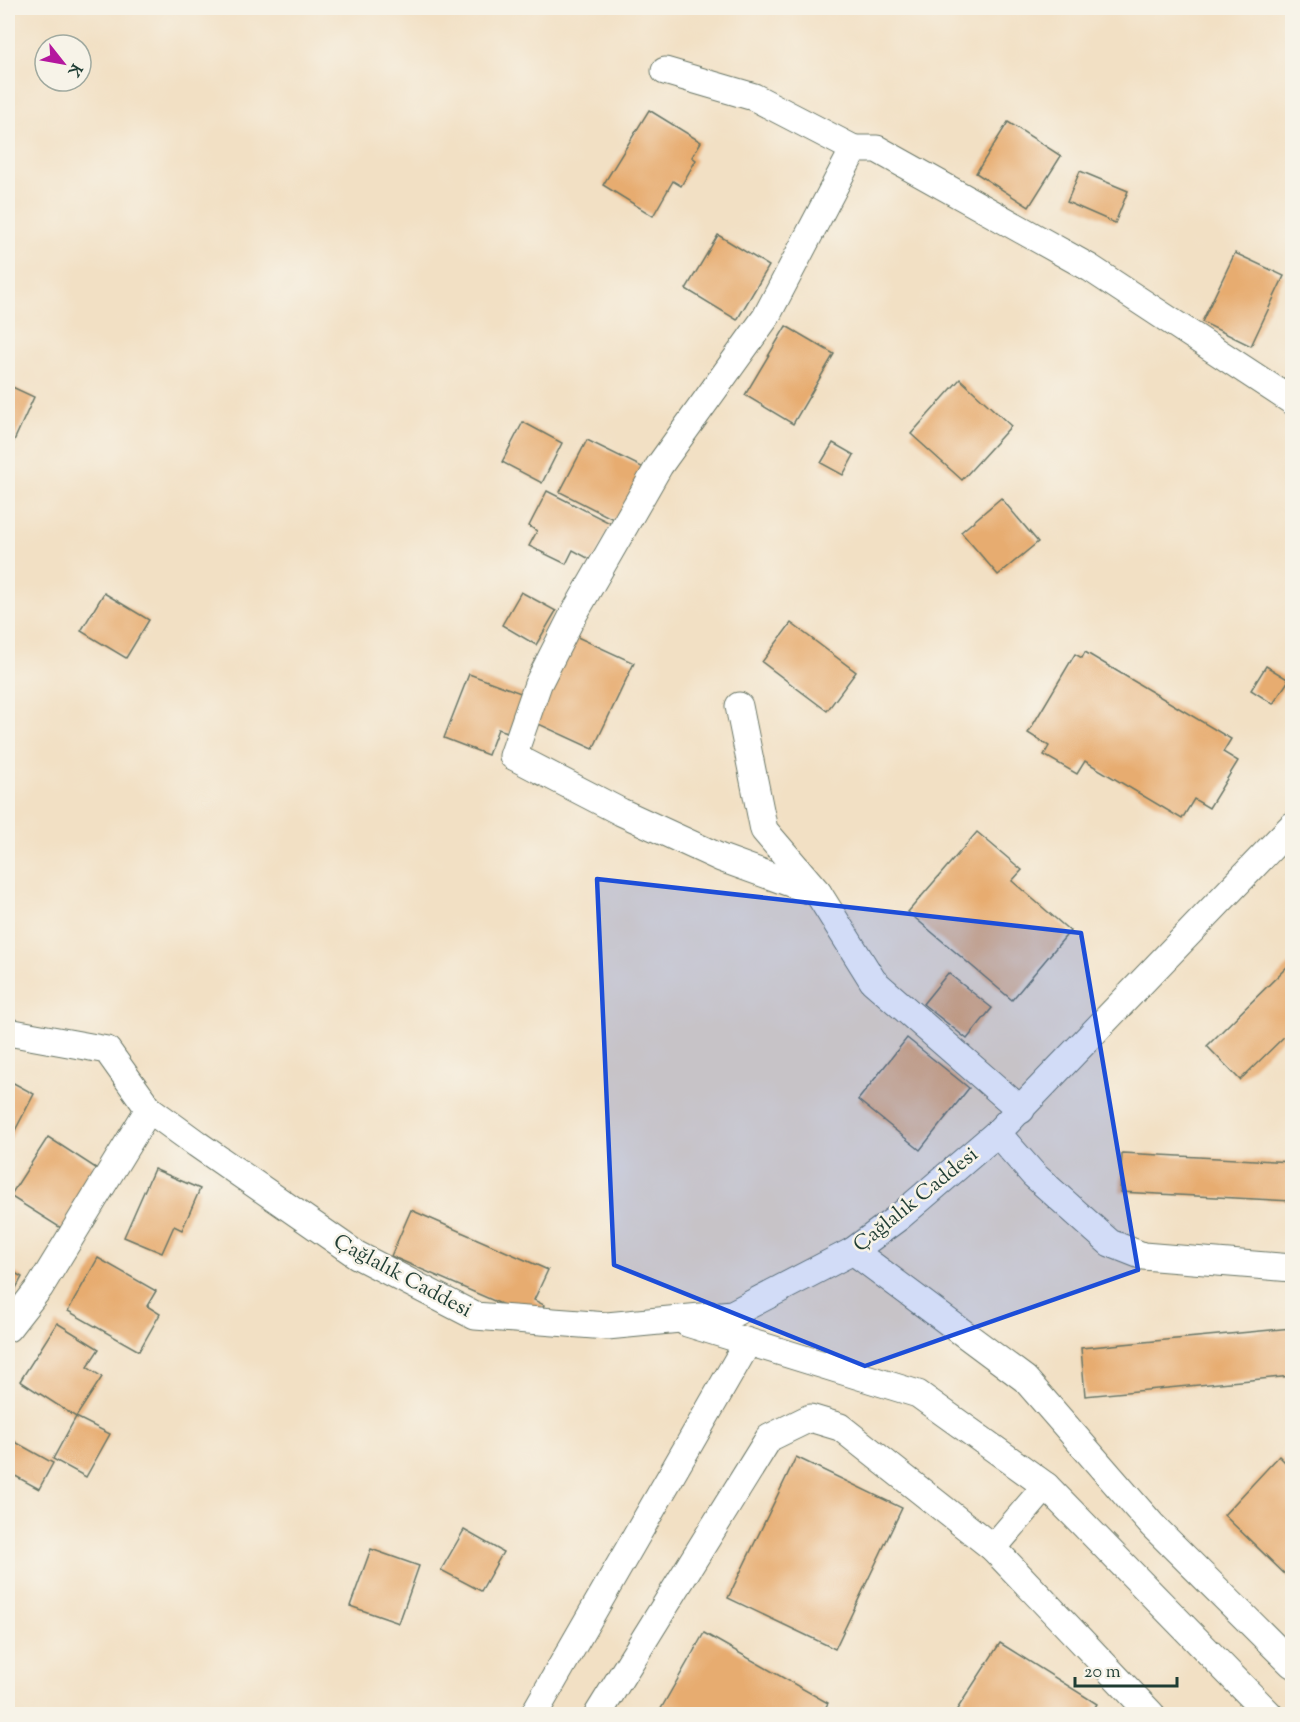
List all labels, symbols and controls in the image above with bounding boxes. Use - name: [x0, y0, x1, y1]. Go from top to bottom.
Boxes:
- north arrow: [33, 33, 93, 93]
- text: K: [61, 59, 87, 81]
- street label: Çağlalık Caddesi: [847, 1141, 985, 1260]
- street label: Çağlalık Caddesi: [328, 1228, 477, 1326]
- scale bar: [1075, 1650, 1177, 1688]
- text: 20 m: [1084, 1660, 1121, 1686]

